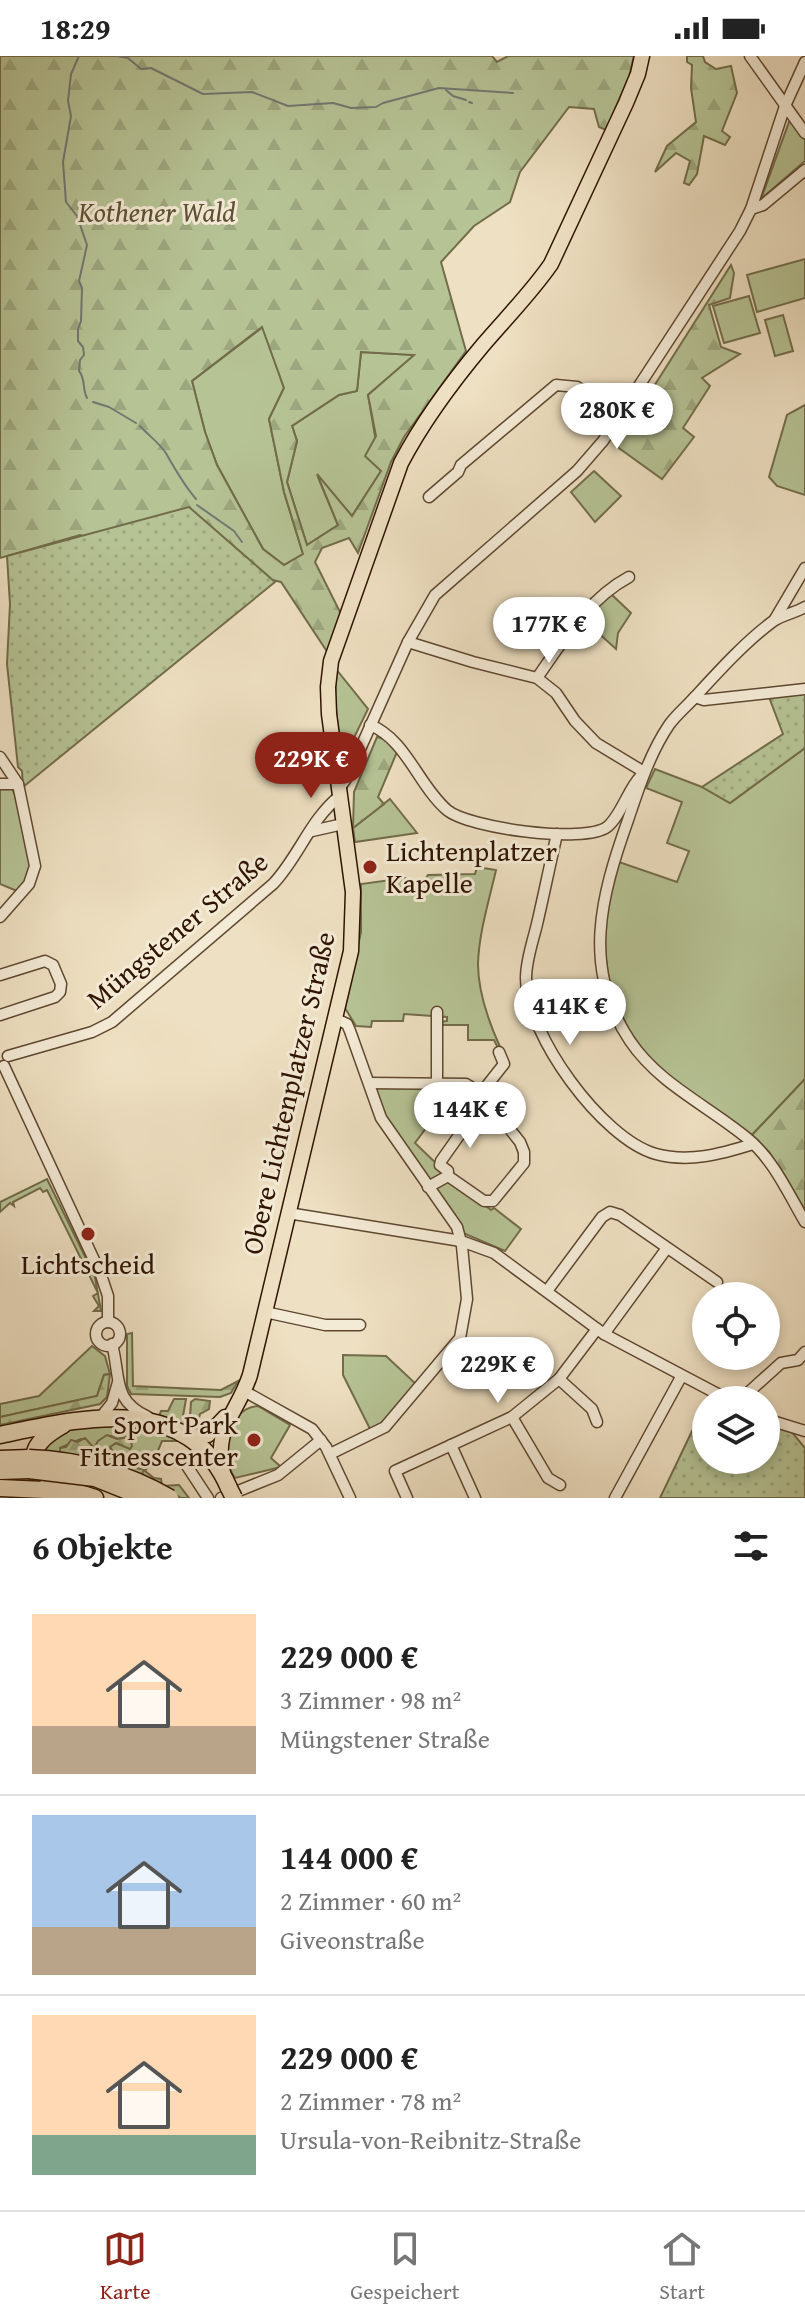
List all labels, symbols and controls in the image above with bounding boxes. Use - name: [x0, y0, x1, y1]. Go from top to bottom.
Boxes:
- text: 18:29: [40, 6, 111, 50]
- park label: Kothener Wald: [77, 191, 236, 232]
- pin: 280K €: [552, 383, 682, 451]
- text: 280K €: [579, 389, 655, 428]
- pin: 177K €: [484, 597, 614, 665]
- text: 177K €: [511, 603, 587, 642]
- pin: 229K €: [246, 732, 376, 800]
- text: 229K €: [273, 738, 349, 777]
- place label: Lichtenplatzer Kapelle: [386, 830, 557, 903]
- street label: Müngstener Straße: [77, 841, 276, 1018]
- marker: Lichtenplatzer Kapelle: [361, 858, 379, 876]
- street label: Obere Lichtenplatzer Straße: [230, 928, 345, 1258]
- pin: 414K €: [505, 979, 635, 1047]
- text: 414K €: [532, 985, 608, 1024]
- pin: 144K €: [405, 1082, 535, 1150]
- text: 144K €: [432, 1088, 508, 1127]
- marker: Lichtscheid: [79, 1225, 97, 1243]
- place label: Lichtscheid: [21, 1243, 155, 1284]
- map controls: [692, 1282, 780, 1474]
- button: locate: [692, 1282, 780, 1370]
- pin: 229K €: [433, 1337, 563, 1405]
- text: 229K €: [460, 1343, 536, 1382]
- button: layers: [692, 1386, 780, 1474]
- place label: Sport Park Fitnesscenter: [80, 1403, 239, 1476]
- marker: Sport Park Fitnesscenter: [245, 1431, 263, 1449]
- text: 6 Objekte: [32, 1522, 173, 1571]
- icon: filters: [729, 1524, 773, 1568]
- text: 229 000 €: [280, 1631, 418, 1680]
- icon: home: [96, 1646, 192, 1742]
- text: 3 Zimmer · 98 m²: [280, 1680, 461, 1719]
- text: Müngstener Straße: [280, 1719, 490, 1758]
- text: 144 000 €: [280, 1832, 418, 1881]
- icon: home: [96, 1847, 192, 1943]
- text: 2 Zimmer · 60 m²: [280, 1881, 461, 1920]
- text: Giveonstraße: [280, 1920, 425, 1959]
- text: 229 000 €: [280, 2032, 418, 2081]
- icon: home: [96, 2047, 192, 2143]
- text: 2 Zimmer · 78 m²: [280, 2081, 461, 2120]
- text: Ursula-von-Reibnitz-Straße: [280, 2120, 581, 2159]
- tab: Karte: [100, 2227, 150, 2307]
- tab: Gespeichert: [350, 2227, 460, 2307]
- tab: Start: [659, 2227, 705, 2307]

